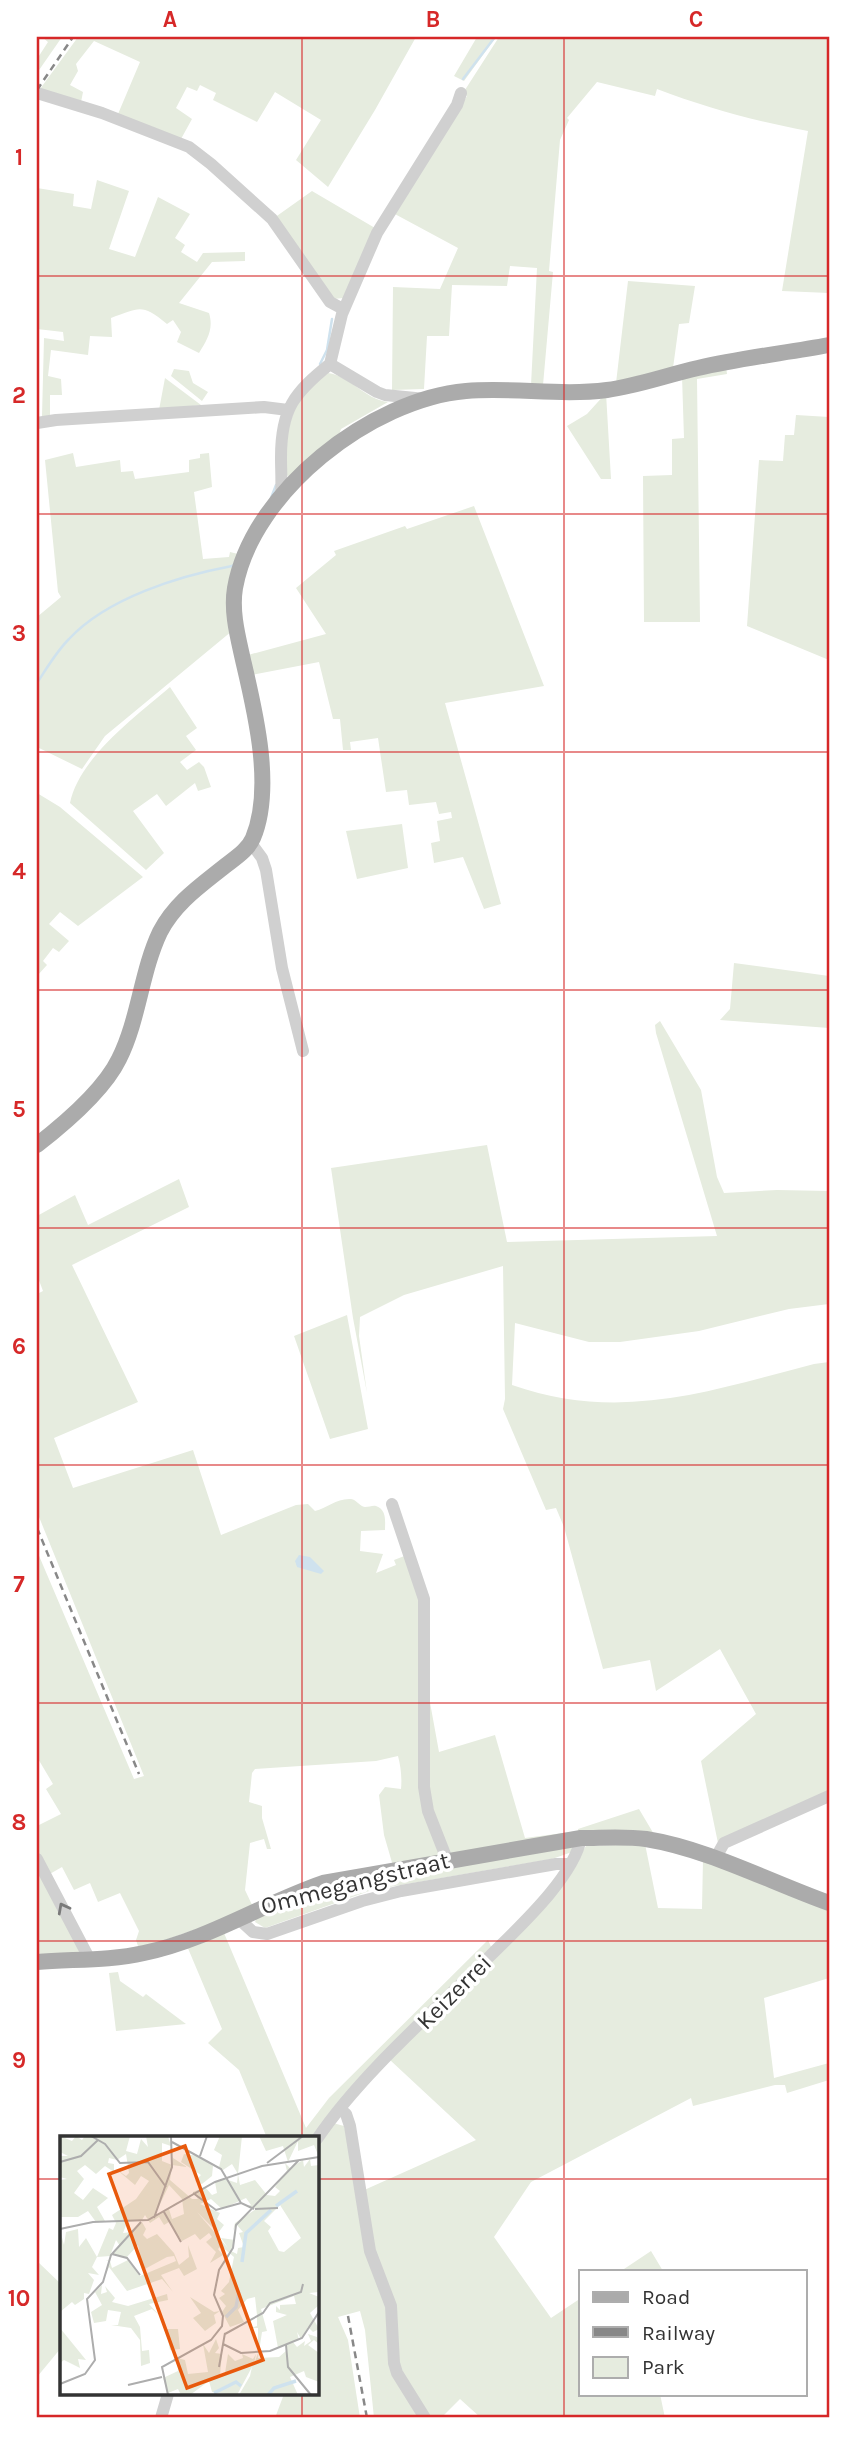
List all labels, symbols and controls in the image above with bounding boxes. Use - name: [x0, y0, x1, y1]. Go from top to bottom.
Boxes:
- text: A: [163, 6, 177, 33]
- text: B: [426, 6, 440, 33]
- text: C: [689, 6, 703, 33]
- text: 1: [15, 144, 23, 171]
- text: 2: [12, 382, 26, 409]
- text: 3: [12, 620, 26, 647]
- text: 4: [12, 858, 26, 885]
- text: 5: [12, 1096, 26, 1123]
- text: 6: [12, 1333, 26, 1360]
- text: 7: [13, 1571, 25, 1598]
- text: 8: [12, 1809, 26, 1836]
- street label: Ommegangstraat: [258, 1846, 452, 1920]
- one-way arrow: [58, 1903, 71, 1916]
- street label: Keizerrei: [411, 1949, 497, 2035]
- text: 9: [12, 2047, 26, 2074]
- inset map: [60, 2136, 318, 2396]
- legend: [579, 2270, 806, 2396]
- text: 10: [8, 2285, 30, 2312]
- text: Road: [642, 2285, 690, 2309]
- text: Railway: [642, 2321, 715, 2345]
- text: Park: [642, 2355, 685, 2379]

